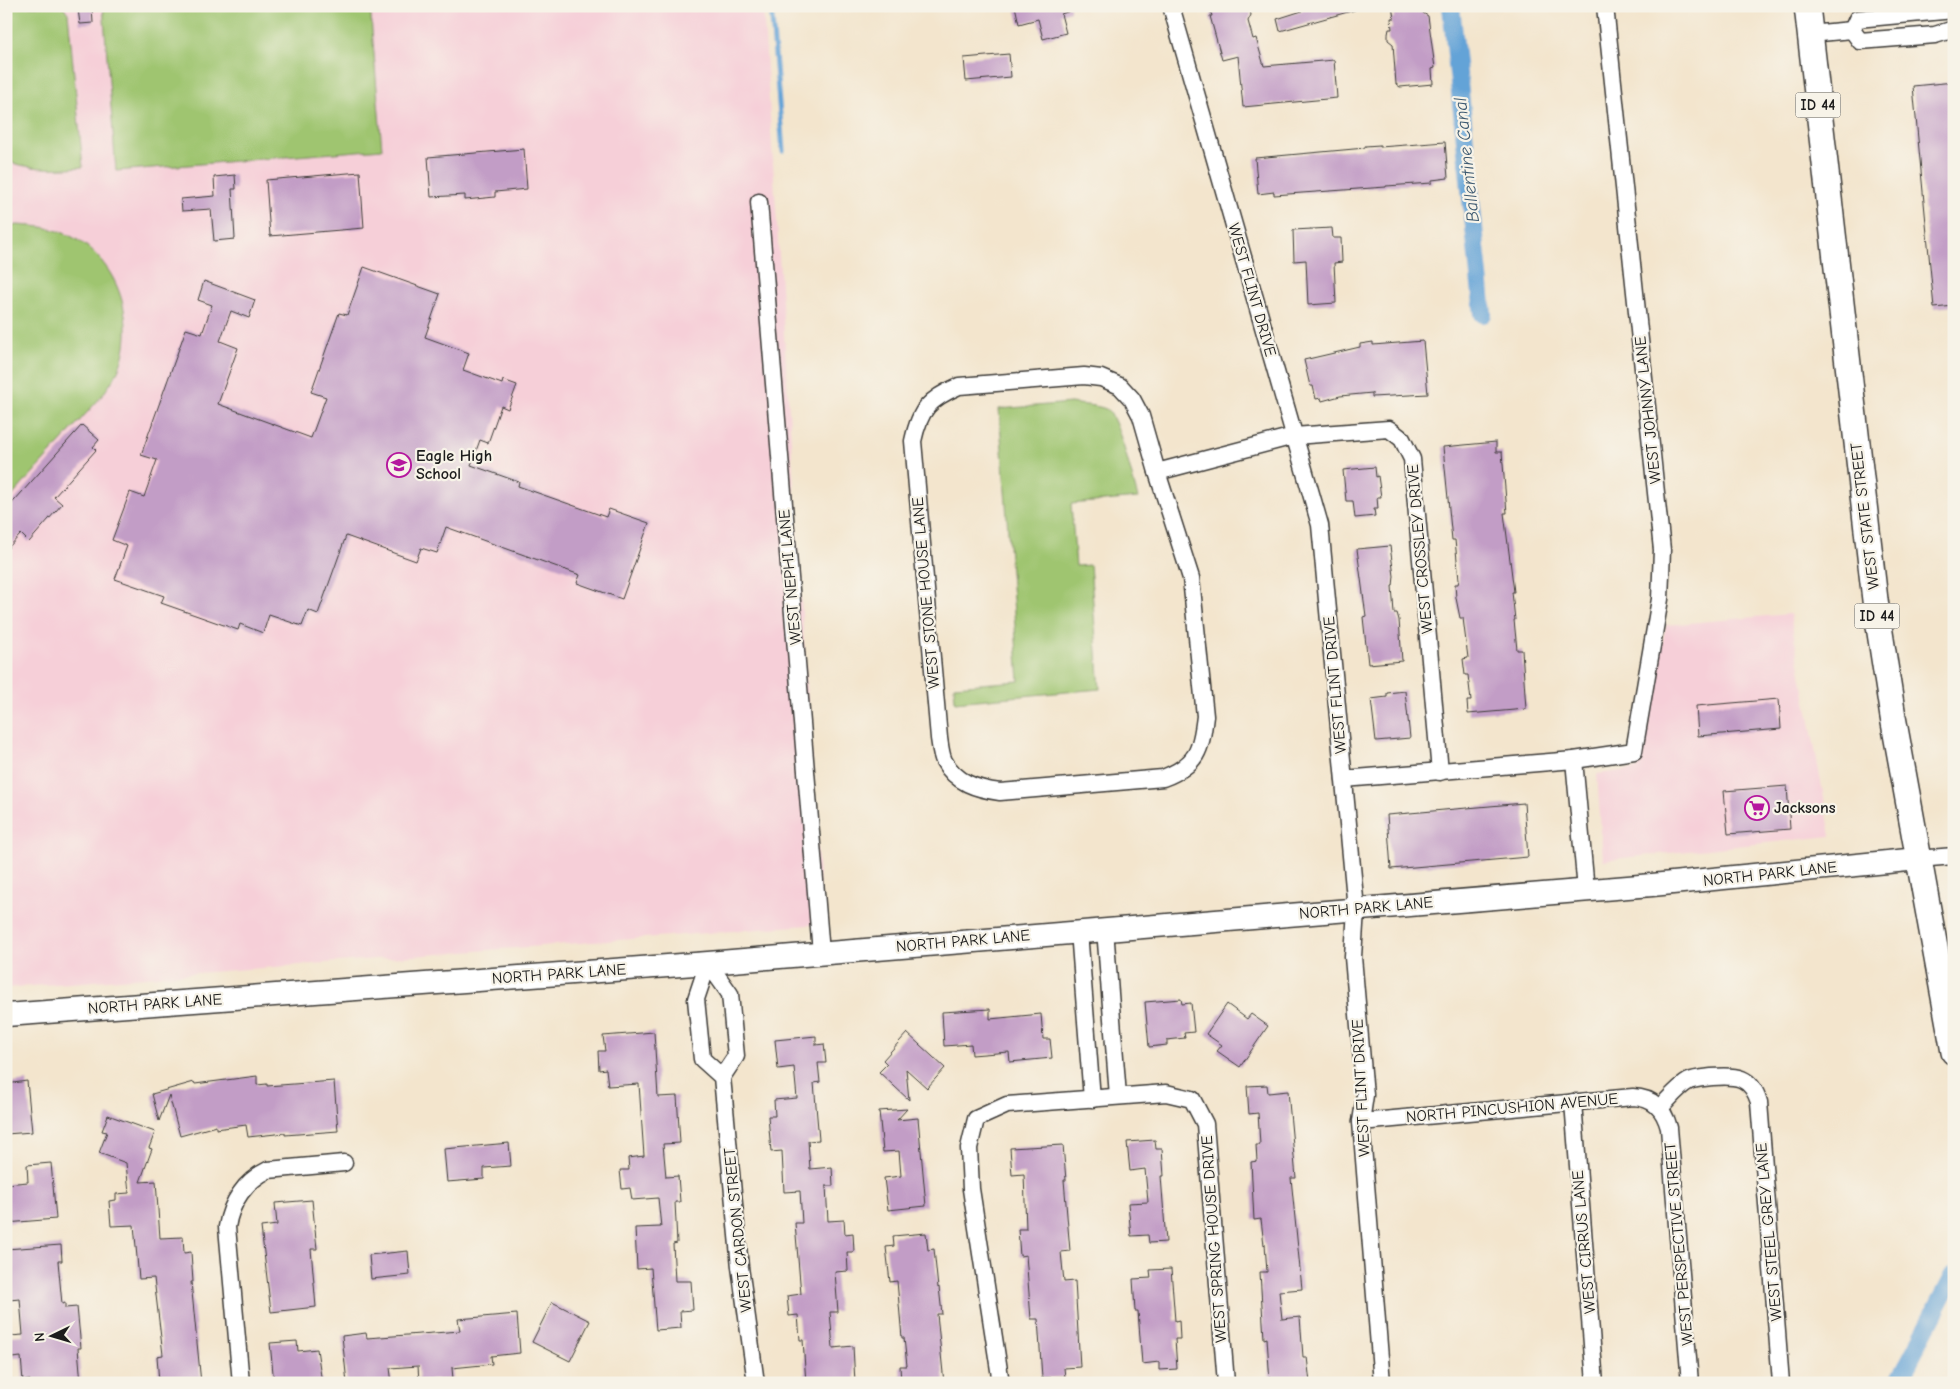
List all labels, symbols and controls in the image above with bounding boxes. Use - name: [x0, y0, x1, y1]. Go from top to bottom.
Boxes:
- road number: ID 44: [1796, 92, 1840, 118]
- water label: Ballentine Canal: [1450, 95, 1484, 223]
- street label: WEST FLINT DRIVE: [1224, 221, 1280, 359]
- street label: WEST JOHNNY LANE: [1631, 335, 1665, 485]
- street label: WEST STATE STREET: [1847, 441, 1883, 590]
- place label: Eagle High School: [416, 447, 492, 483]
- school or university icon: Eagle High School: [386, 452, 412, 478]
- street label: WEST CROSSLEY DRIVE: [1404, 463, 1436, 634]
- street label: WEST STONE HOUSE LANE: [909, 496, 943, 690]
- street label: WEST NEPHI LANE: [775, 508, 805, 645]
- road number: ID 44: [1854, 604, 1900, 628]
- street label: WEST FLINT DRIVE: [1320, 615, 1350, 754]
- supermarket icon: Jacksons: [1744, 795, 1770, 821]
- place label: Jacksons: [1774, 799, 1836, 817]
- street label: NORTH PARK LANE: [1702, 858, 1838, 890]
- street label: NORTH PARK LANE: [1298, 893, 1434, 923]
- street label: NORTH PARK LANE: [895, 926, 1031, 956]
- street label: NORTH PARK LANE: [491, 960, 627, 988]
- street label: NORTH PARK LANE: [87, 990, 223, 1018]
- street label: WEST FLINT DRIVE: [1348, 1018, 1374, 1157]
- street label: NORTH PINCUSHION AVENUE: [1405, 1090, 1619, 1126]
- street label: WEST SPRING HOUSE DRIVE: [1198, 1134, 1230, 1343]
- street label: WEST PERSPECTIVE STREET: [1661, 1141, 1697, 1346]
- street label: WEST STEEL GREY LANE: [1752, 1142, 1786, 1322]
- street label: WEST CARDON STREET: [720, 1146, 756, 1313]
- street label: WEST CIRRUS LANE: [1569, 1169, 1599, 1314]
- north arrow: [28, 1312, 78, 1362]
- text: N: [31, 1332, 48, 1342]

